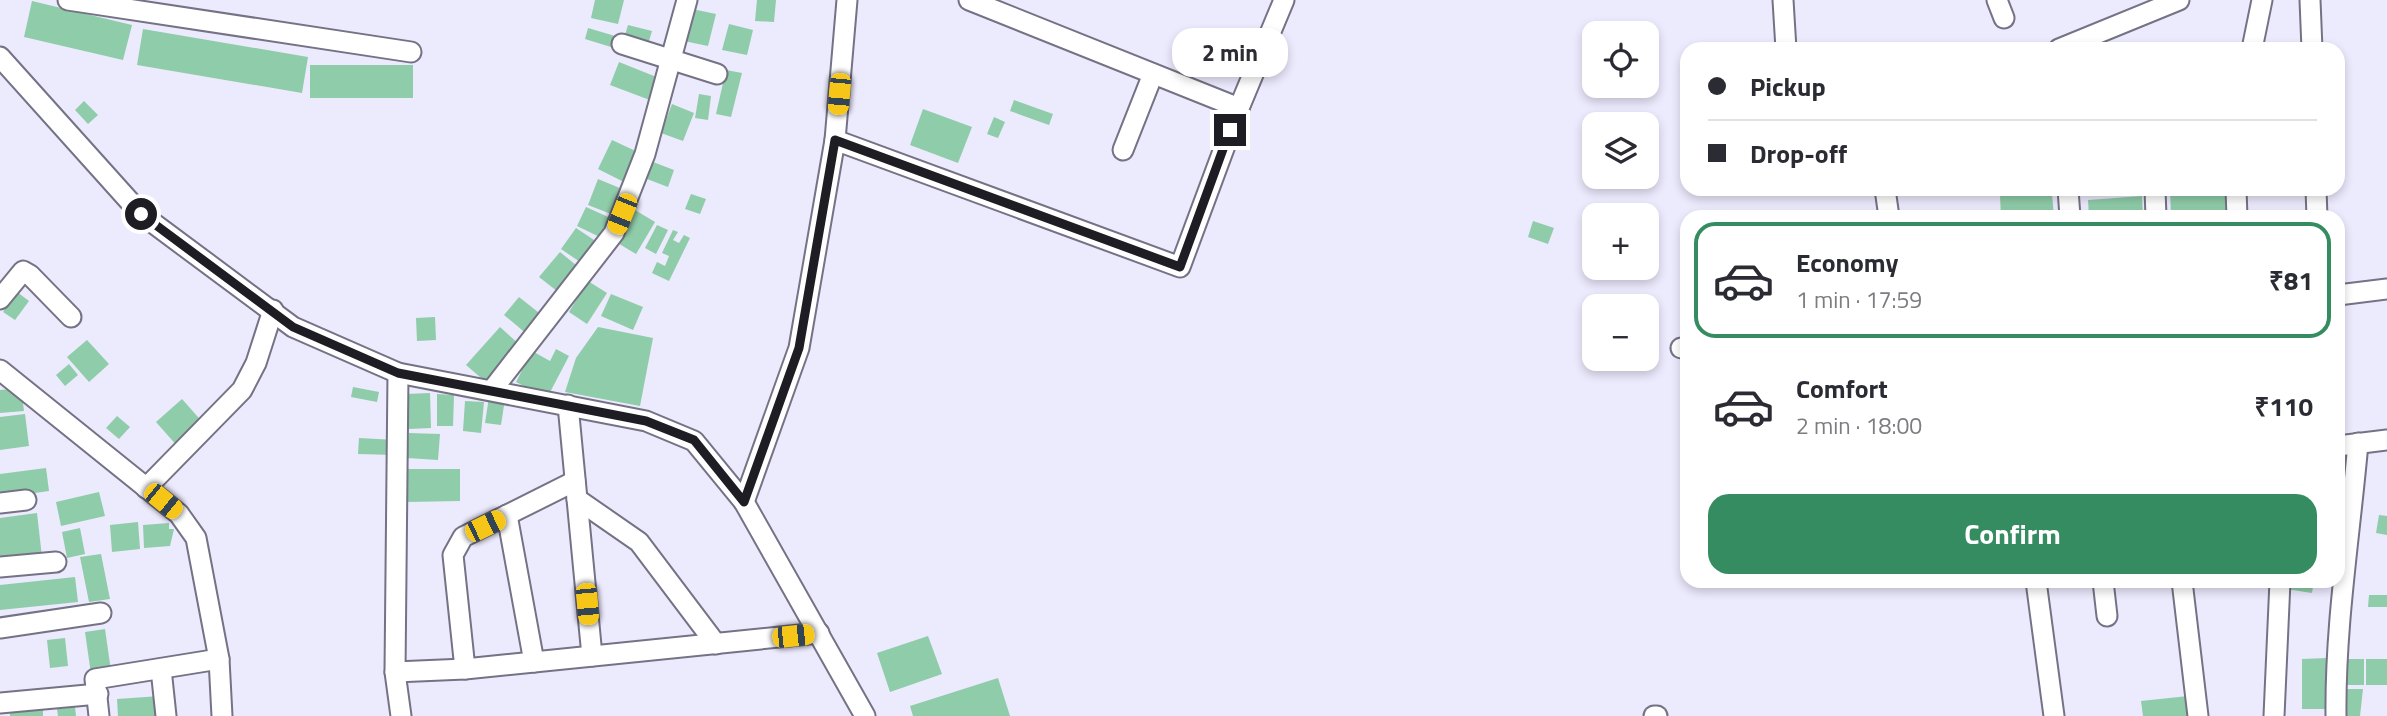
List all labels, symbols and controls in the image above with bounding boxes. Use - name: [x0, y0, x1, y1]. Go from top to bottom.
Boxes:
- map controls: [1582, 21, 1659, 371]
- button: locate: [1582, 21, 1659, 98]
- callout: 2 min: [1172, 29, 1288, 78]
- text: 2 min: [1202, 35, 1258, 70]
- text: Pickup: [1750, 67, 1826, 106]
- car: [827, 72, 852, 116]
- button: layers: [1582, 112, 1659, 189]
- route end: [1214, 114, 1246, 146]
- text: Drop-off: [1750, 134, 1847, 173]
- car: [605, 191, 640, 237]
- route start: [125, 198, 157, 230]
- button: +: [1582, 203, 1659, 280]
- text: Economy: [1796, 243, 1898, 282]
- icon: car: [1712, 249, 1775, 312]
- text: ₹81: [2269, 261, 2313, 300]
- text: 1 min · 17:59: [1796, 282, 1922, 317]
- button: −: [1582, 294, 1659, 371]
- text: Comfort: [1796, 369, 1888, 408]
- icon: car: [1712, 375, 1775, 438]
- text: ₹110: [2254, 387, 2313, 426]
- text: 2 min · 18:00: [1796, 408, 1922, 443]
- car: [141, 480, 186, 522]
- button: Confirm: [1708, 494, 2317, 574]
- car: [462, 507, 509, 545]
- car: [575, 582, 600, 626]
- car: [772, 623, 815, 649]

